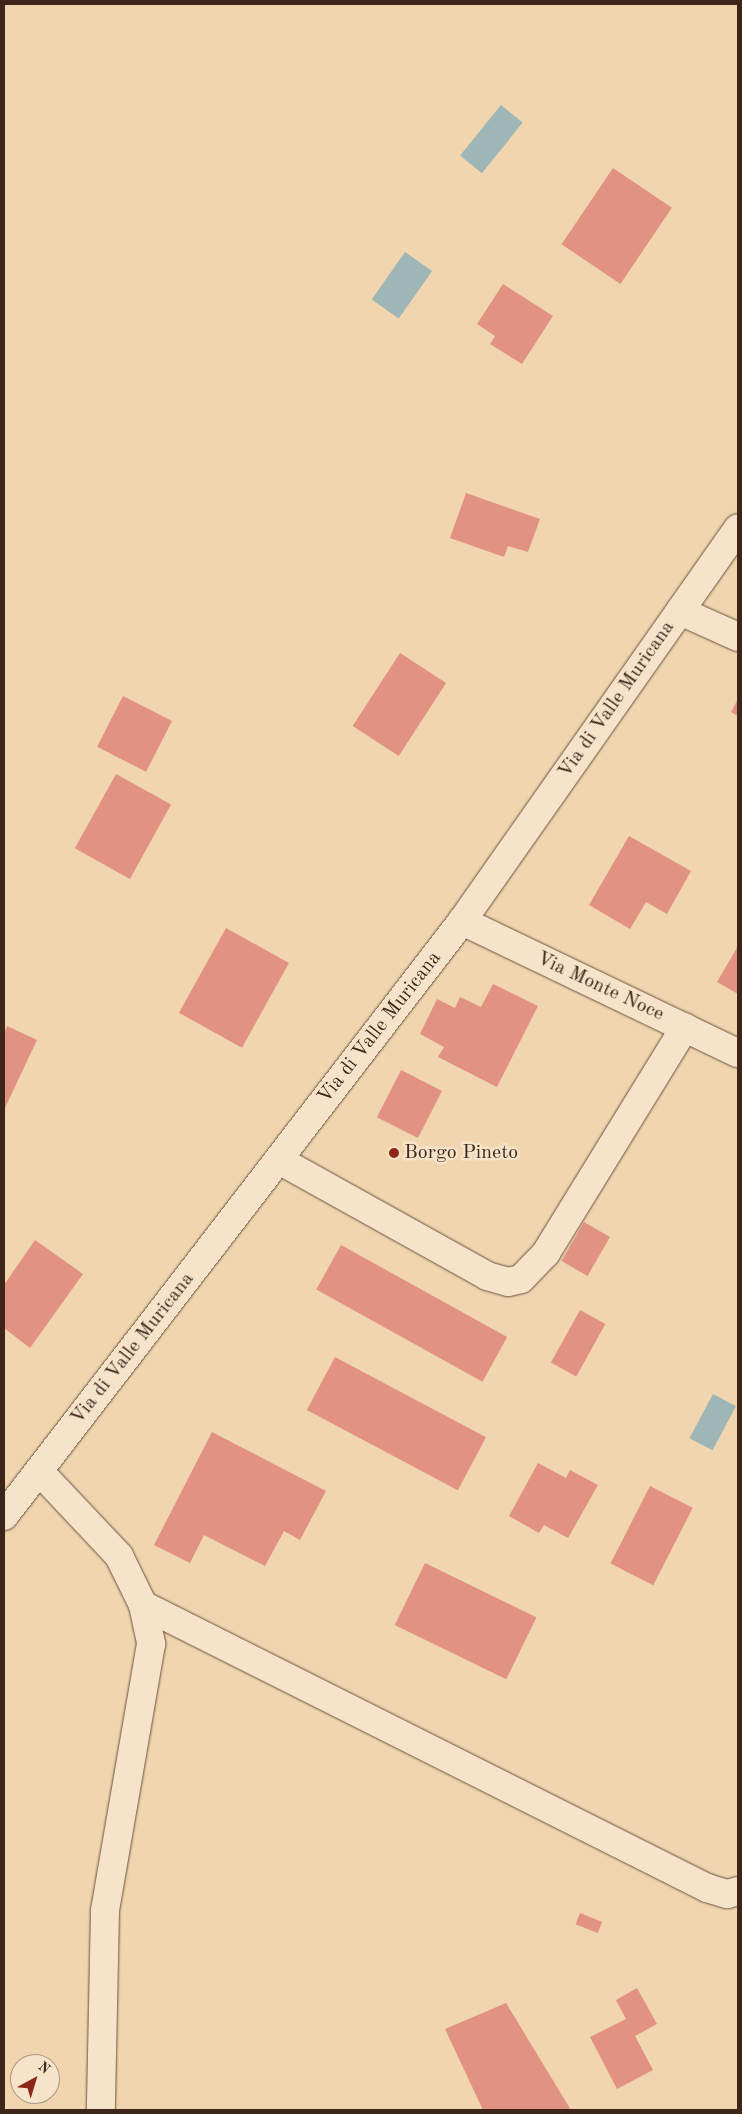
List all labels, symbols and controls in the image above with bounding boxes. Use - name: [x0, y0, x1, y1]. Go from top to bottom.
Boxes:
- street label: Via di Valle Muricana: [554, 617, 680, 783]
- street label: Via di Valle Muricana: [313, 947, 447, 1109]
- street label: Via Monte Noce: [532, 947, 668, 1027]
- place label: Borgo Pineto: [404, 1141, 518, 1165]
- marker: Borgo Pineto: [388, 1147, 400, 1159]
- street label: Via di Valle Muricana: [66, 1268, 200, 1430]
- north arrow: [10, 2054, 60, 2104]
- text: N: [35, 2059, 52, 2077]

